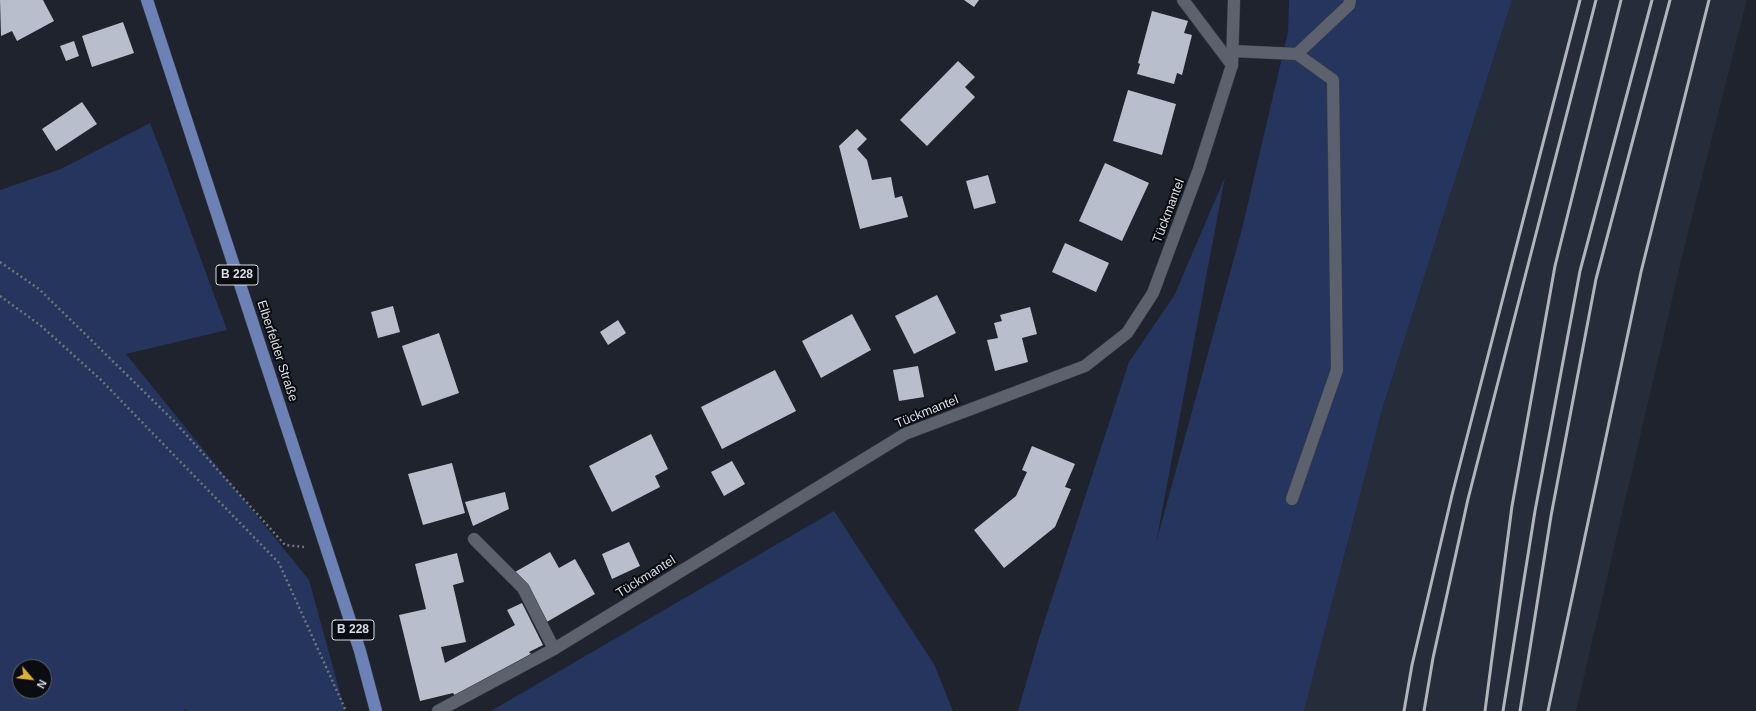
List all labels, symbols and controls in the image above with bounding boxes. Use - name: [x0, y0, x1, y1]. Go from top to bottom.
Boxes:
- street label: Tückmantel: [1150, 177, 1188, 245]
- road number: B 228: [216, 265, 258, 285]
- street label: Elberfelder Straße: [253, 298, 301, 404]
- street label: Tückmantel: [893, 392, 961, 432]
- street label: Tückmantel: [613, 553, 679, 601]
- road number: B 228: [332, 620, 374, 640]
- north arrow: [12, 659, 52, 699]
- text: N: [35, 678, 49, 690]

